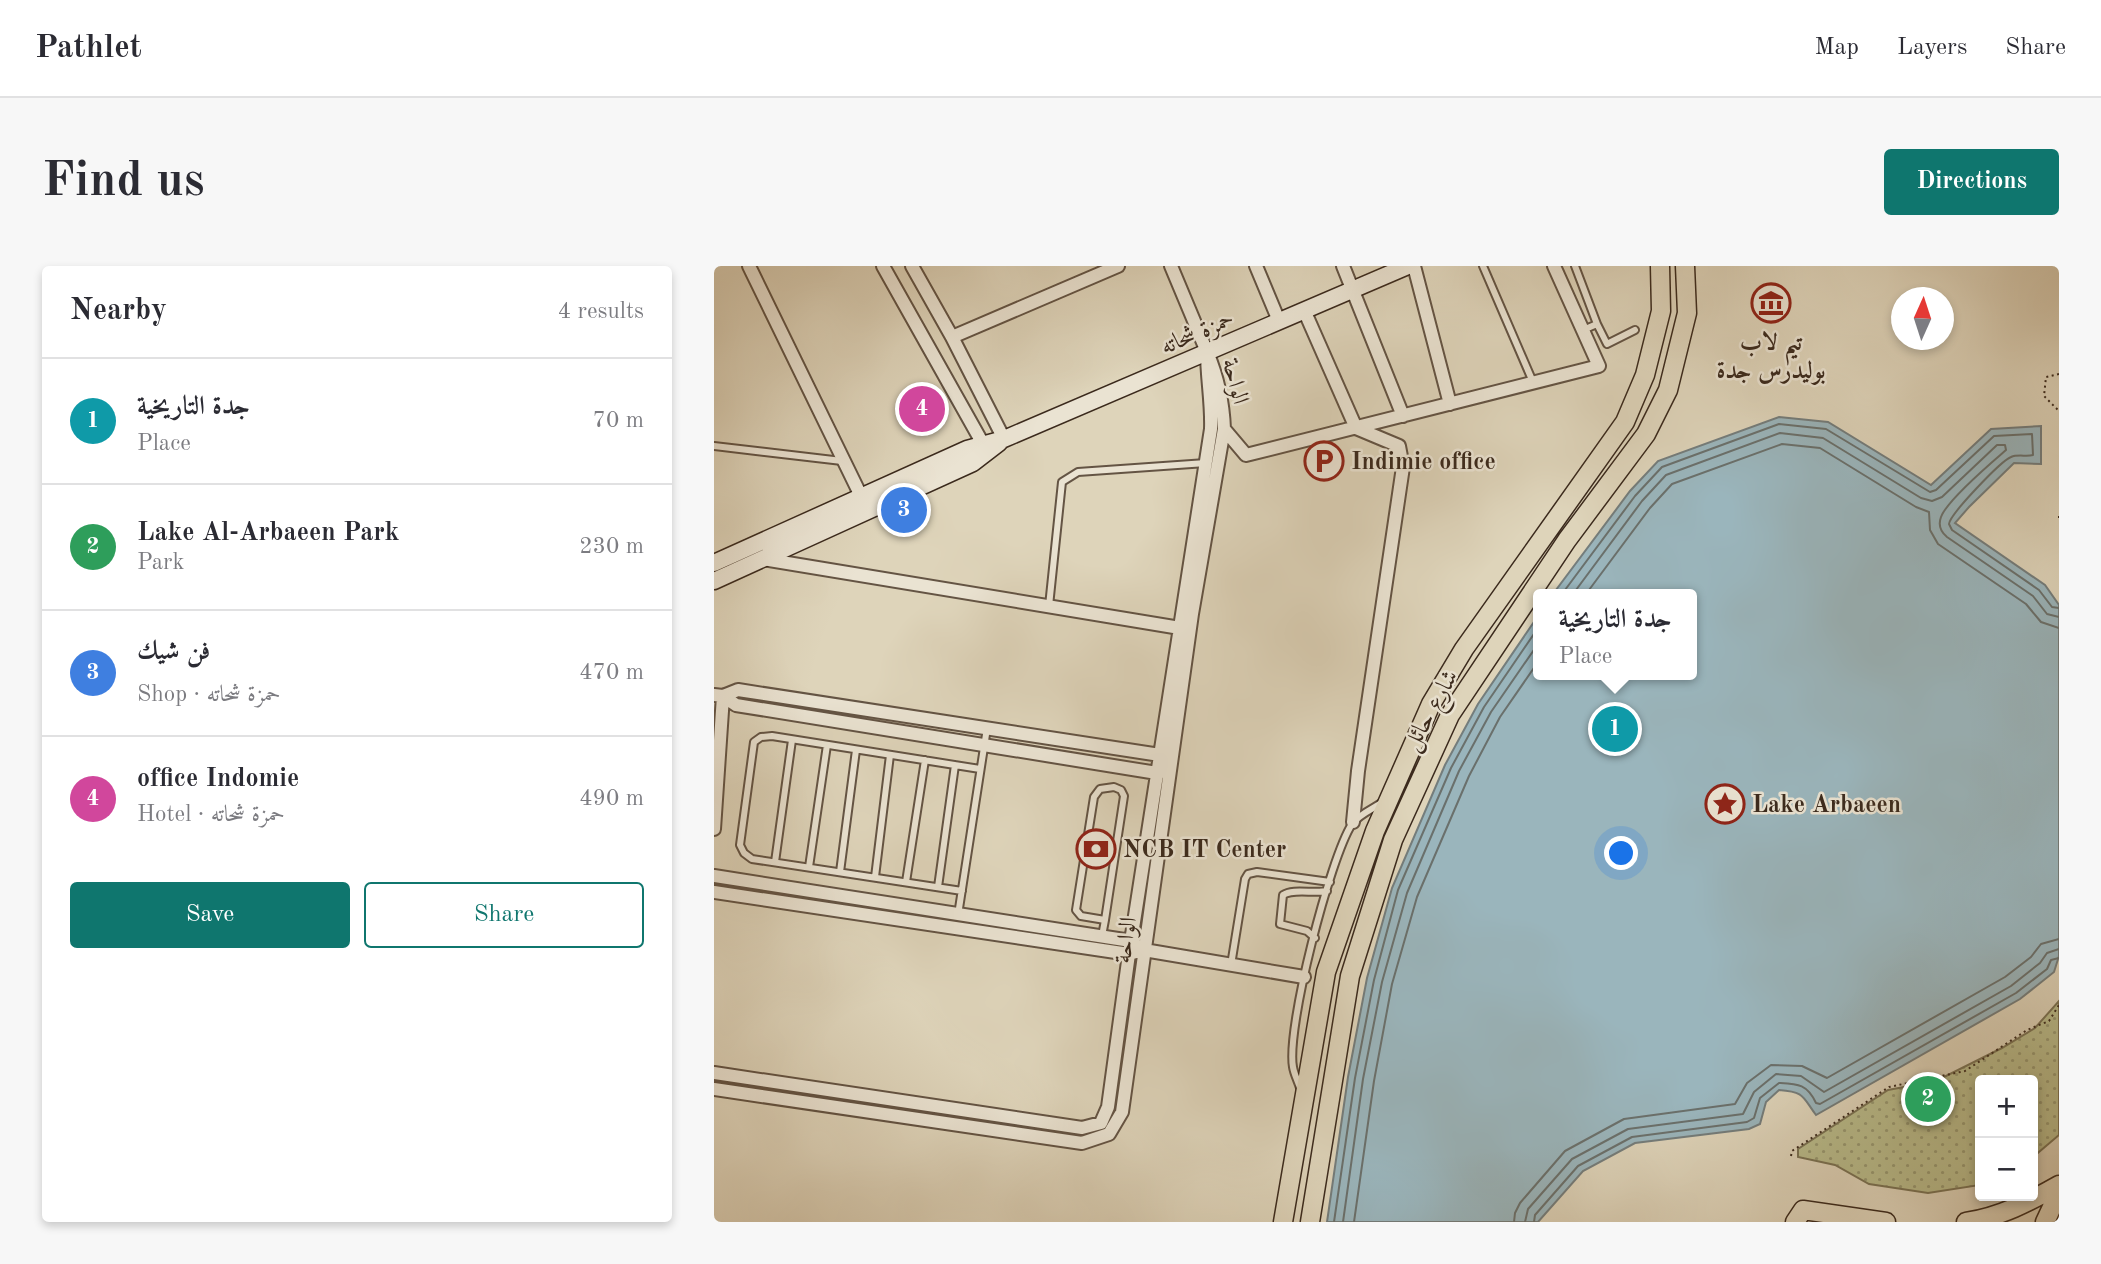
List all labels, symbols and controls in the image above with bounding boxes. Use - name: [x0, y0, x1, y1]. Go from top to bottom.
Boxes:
- text: Pathlet: [35, 32, 142, 65]
- text: Map: [1815, 36, 1859, 60]
- text: Layers: [1897, 36, 1967, 60]
- text: Share: [2005, 36, 2066, 60]
- button: Directions: [1884, 149, 2059, 215]
- text: Find us: [42, 158, 205, 207]
- museum icon: تيم لاب بوليدرس جدة: [1750, 282, 1792, 324]
- north arrow: [1891, 287, 1954, 350]
- text: Nearby: [70, 296, 167, 326]
- text: 4 results: [558, 300, 644, 323]
- street label: حمزة شحاته: [1157, 307, 1238, 361]
- place label: تيم لاب بوليدرس جدة: [1716, 330, 1826, 385]
- street label: الواحة: [1215, 356, 1252, 407]
- pin: 4: [899, 383, 945, 435]
- text: جدة التاريخية: [137, 394, 250, 420]
- text: 1: [86, 409, 100, 432]
- text: 70 m: [593, 409, 644, 432]
- text: Place: [137, 432, 191, 455]
- parking icon: Indimie office: [1303, 440, 1345, 482]
- place label: Indimie office: [1351, 451, 1496, 475]
- pin: 3: [881, 484, 927, 536]
- text: Lake Al-Arbaeen Park: [137, 520, 399, 546]
- text: 2: [86, 535, 100, 558]
- text: 230 m: [579, 535, 644, 558]
- text: Park: [137, 551, 184, 574]
- popup: [1533, 589, 1697, 680]
- text: جدة التاريخية: [1559, 607, 1671, 633]
- text: فن شيك: [137, 639, 210, 665]
- text: Place: [1559, 645, 1612, 668]
- text: 3: [86, 661, 100, 684]
- text: 470 m: [579, 661, 644, 684]
- street label: شارع حائل: [1400, 666, 1469, 758]
- text: Shop · حمزة شحاته: [137, 683, 280, 706]
- pin: 1: [1592, 703, 1638, 755]
- text: office Indomie: [137, 766, 299, 792]
- place icon: Lake Arbaeen: [1704, 783, 1746, 825]
- text: 4: [86, 787, 100, 810]
- text: 490 m: [579, 787, 644, 810]
- place label: Lake Arbaeen: [1752, 794, 1901, 818]
- text: Hotel · حمزة شحاته: [137, 803, 285, 826]
- bank icon: NCB IT Center: [1075, 828, 1117, 870]
- your location: [1604, 836, 1638, 870]
- place label: NCB IT Center: [1123, 839, 1286, 863]
- button: Save: [70, 882, 350, 948]
- button: Share: [364, 882, 644, 948]
- street label: الواحة: [1112, 916, 1143, 965]
- pin: 2: [1905, 1073, 1951, 1125]
- map controls: [1975, 1075, 2038, 1201]
- button: +: [1975, 1075, 2038, 1138]
- button: −: [1975, 1138, 2038, 1201]

